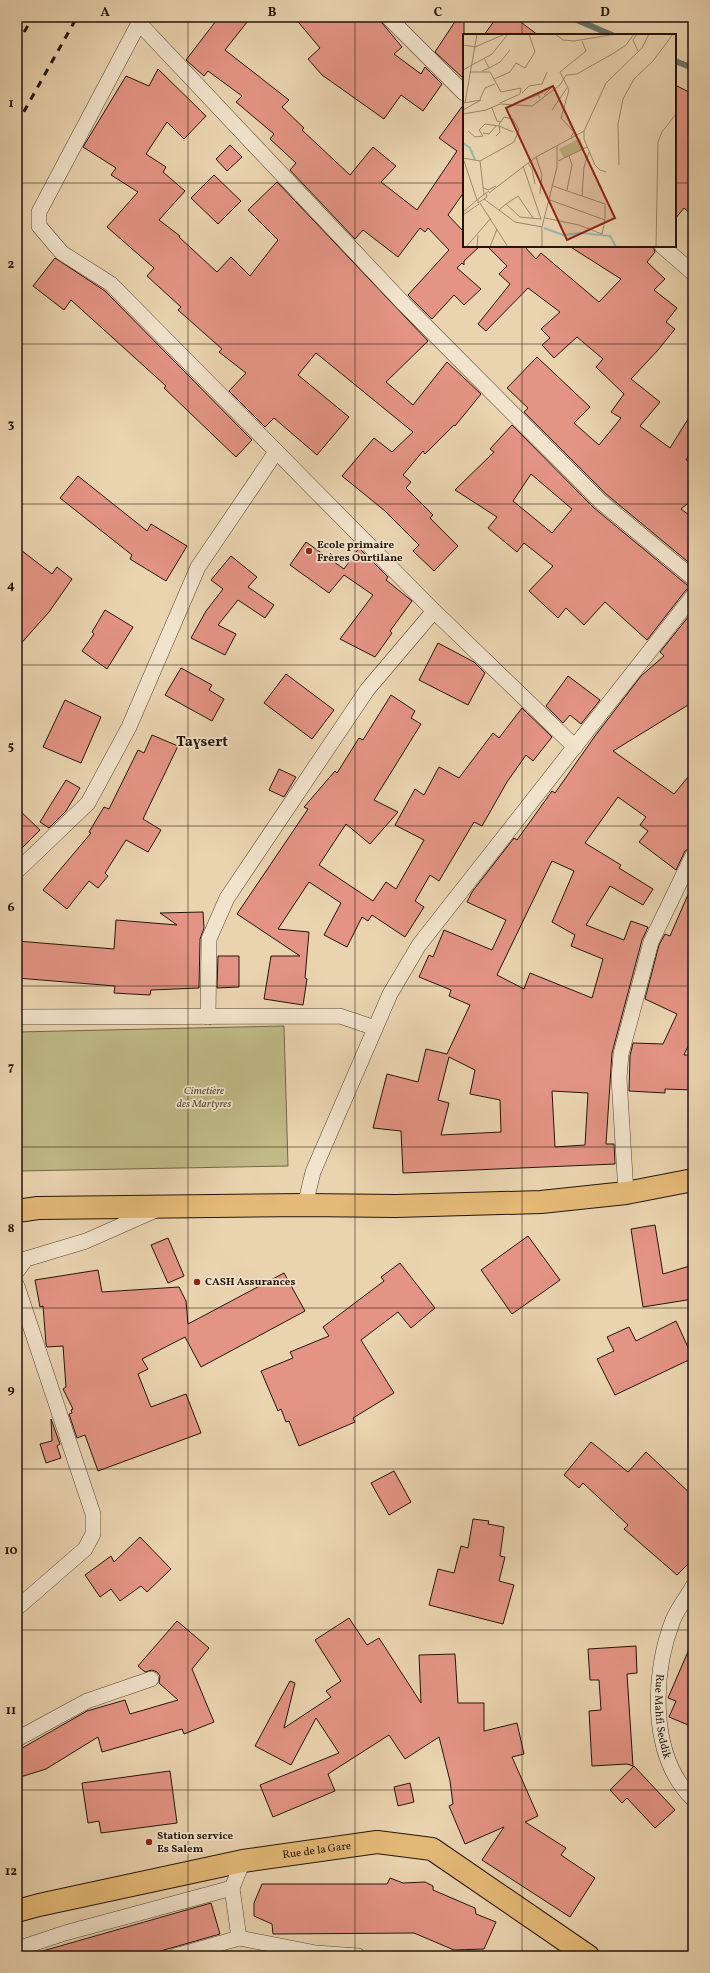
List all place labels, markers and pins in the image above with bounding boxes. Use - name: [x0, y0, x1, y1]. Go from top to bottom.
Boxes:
- place label: Ecole primaire Frères Ourtilane: [317, 538, 403, 566]
- marker: Ecole primaire Frères Ourtilane: [304, 546, 314, 556]
- place label: CASH Assurances: [205, 1275, 296, 1290]
- marker: CASH Assurances: [192, 1277, 202, 1287]
- place label: Station service Es Salem: [157, 1829, 234, 1857]
- marker: Station service Es Salem: [144, 1837, 154, 1847]

